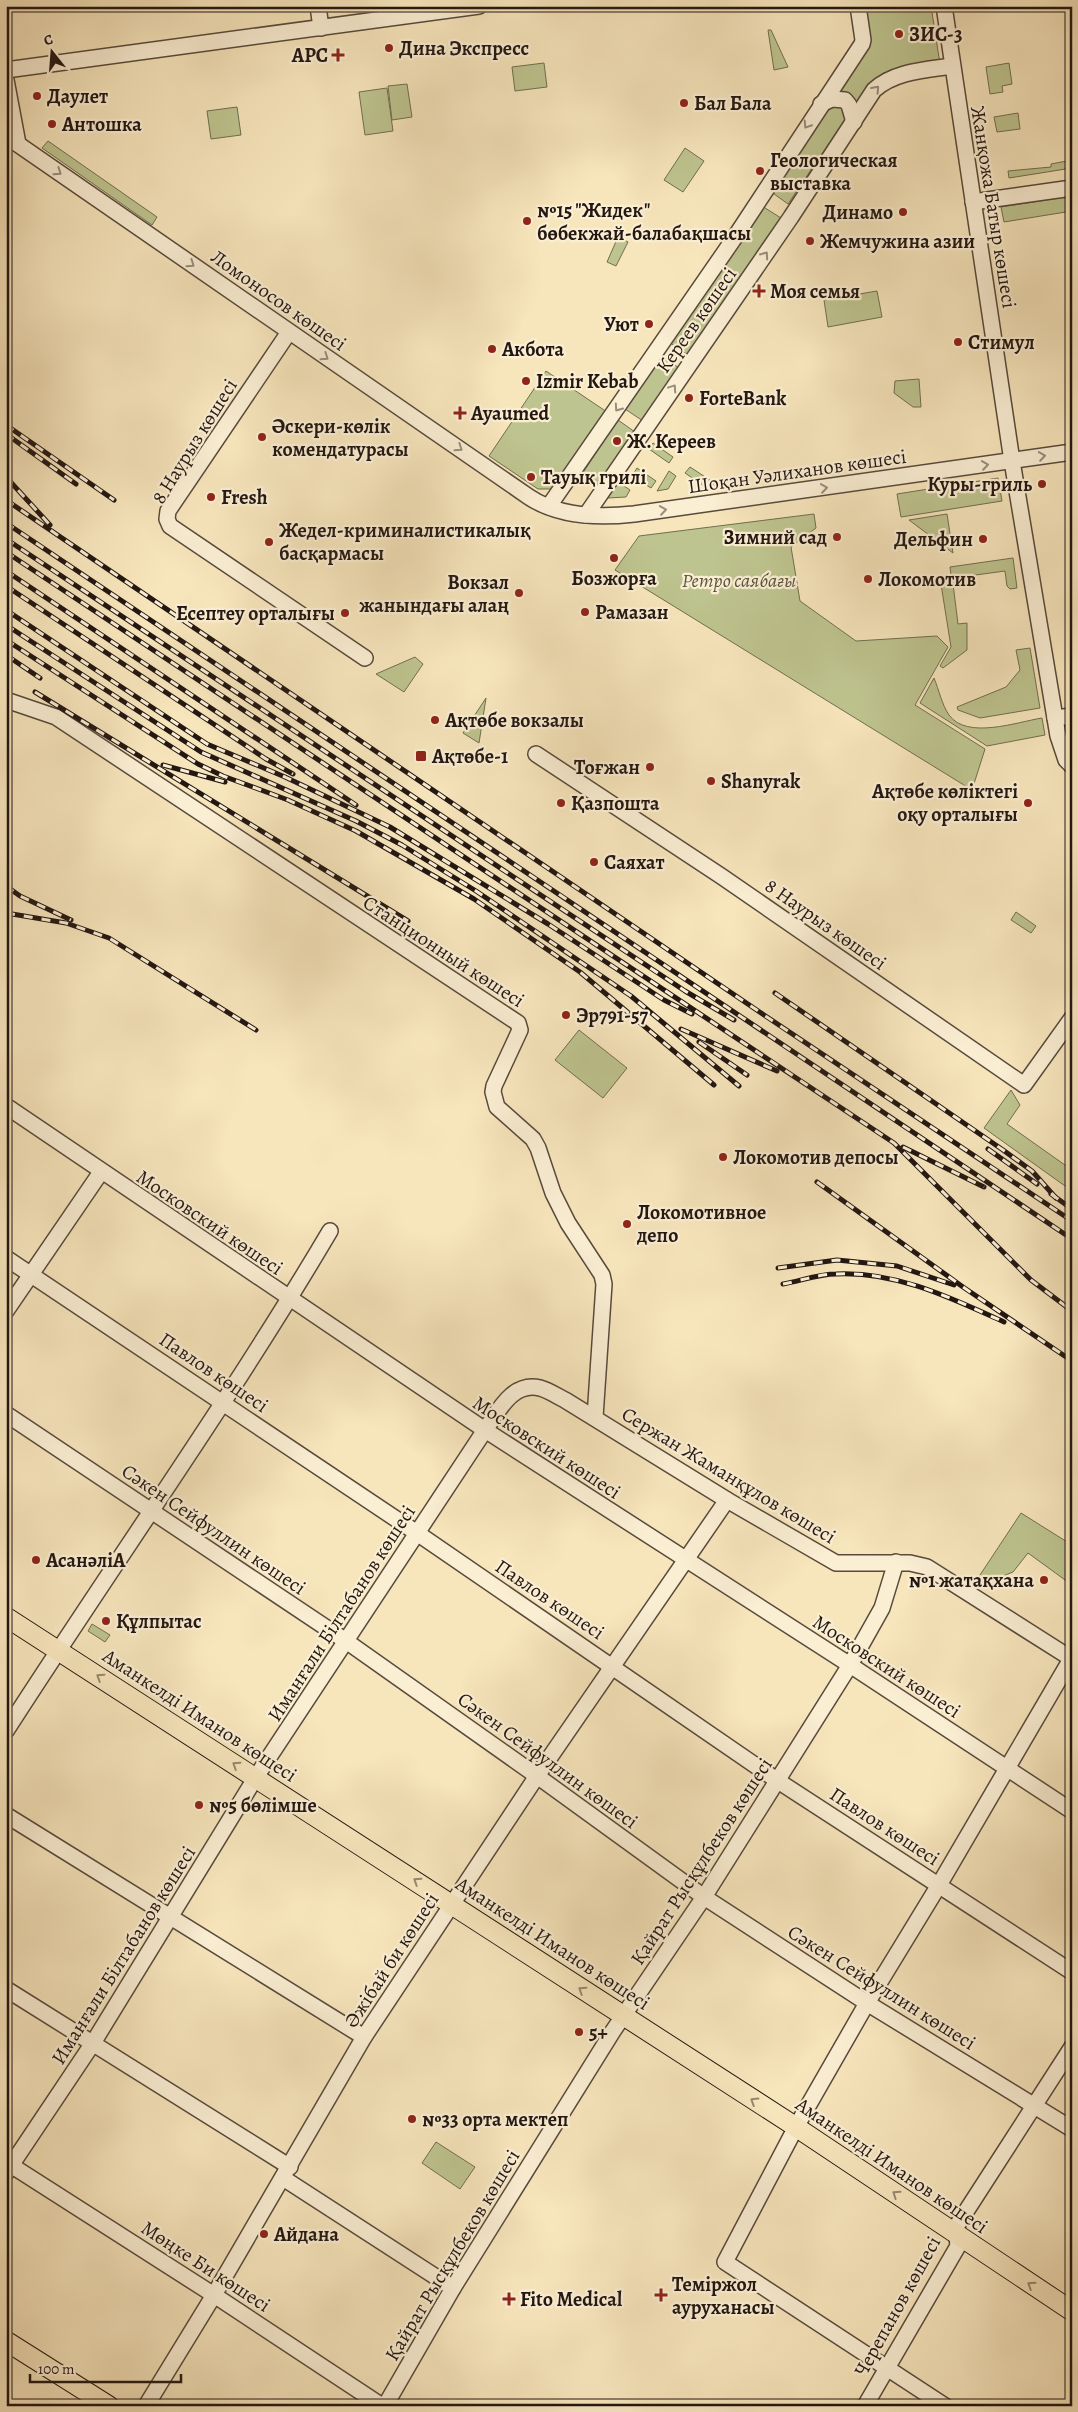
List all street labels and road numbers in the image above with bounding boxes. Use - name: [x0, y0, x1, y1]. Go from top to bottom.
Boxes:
- street label: Жанқожа Батыр көшесі: [964, 104, 1023, 310]
- street label: Ломоносов көшесі: [205, 243, 352, 357]
- street label: Кереев көшесі: [650, 262, 743, 379]
- street label: 8 Наурыз көшесі: [145, 374, 244, 509]
- street label: Шоқан Уәлиханов көшесі: [686, 443, 908, 500]
- street label: 8 Наурыз көшесі: [760, 872, 892, 976]
- street label: Станционный көшесі: [358, 889, 530, 1014]
- street label: Московский көшесі: [131, 1163, 288, 1282]
- street label: Павлов көшесі: [154, 1326, 273, 1419]
- street label: Московский көшесі: [468, 1389, 626, 1505]
- street label: Сержан Жаманқұлов көшесі: [617, 1401, 841, 1550]
- street label: Сәкен Сейфуллин көшесі: [116, 1458, 311, 1601]
- street label: Иманғали Білтабанов көшесі: [261, 1500, 422, 1727]
- street label: Павлов көшесі: [490, 1553, 609, 1646]
- street label: Московский көшесі: [808, 1608, 966, 1724]
- street label: Аманкелді Иманов көшесі: [96, 1642, 302, 1788]
- street label: Сәкен Сейфуллин көшесі: [452, 1686, 643, 1835]
- street label: Қайрат Рысқұлбеков көшесі: [624, 1753, 779, 1970]
- street label: Павлов көшесі: [825, 1781, 945, 1872]
- street label: Иманғали Білтабанов көшесі: [45, 1841, 202, 2070]
- street label: Аманкелді Иманов көшесі: [449, 1870, 655, 2016]
- street label: Әжібай би көшесі: [338, 1888, 445, 2033]
- street label: Сәкен Сейфуллин көшесі: [783, 1919, 981, 2056]
- street label: Аманкелді Иманов көшесі: [789, 2090, 993, 2240]
- street label: Қайрат Рысқұлбеков көшесі: [379, 2145, 526, 2366]
- street label: Мөңке Би көшесі: [136, 2215, 276, 2318]
- street label: Черепанов көшесі: [848, 2231, 947, 2381]

